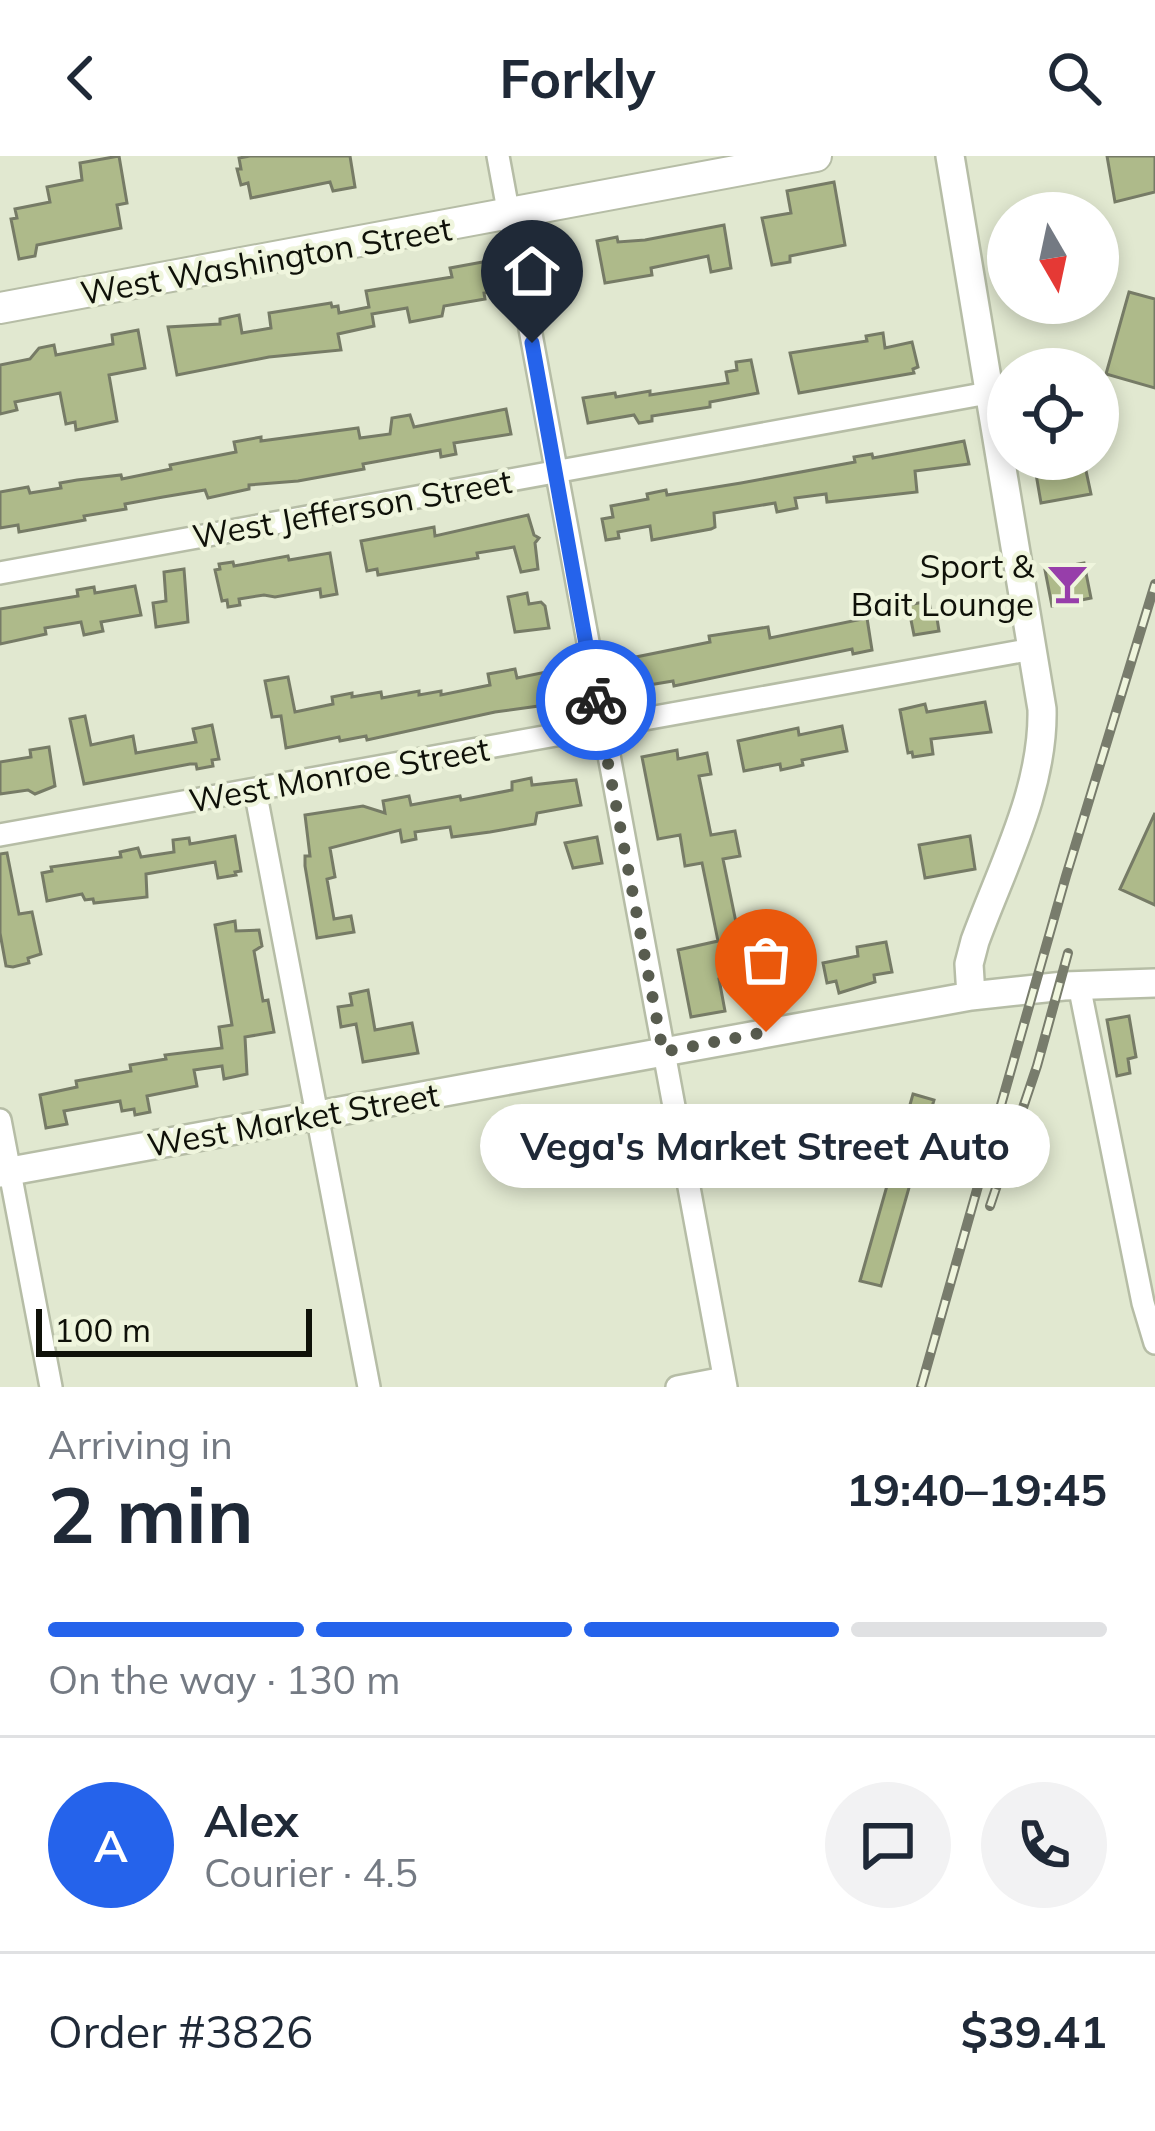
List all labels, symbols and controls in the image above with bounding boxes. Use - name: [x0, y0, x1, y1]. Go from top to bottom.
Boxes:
- text: Forkly: [499, 44, 656, 112]
- icon: back: [48, 45, 114, 111]
- icon: search: [1041, 45, 1107, 111]
- north arrow: [987, 192, 1119, 324]
- map controls: [987, 192, 1119, 480]
- street label: West Washington Street: [77, 207, 455, 313]
- pin: [481, 220, 583, 343]
- icon: home: [499, 238, 565, 304]
- button: locate: [987, 348, 1119, 480]
- street label: West Jefferson Street: [189, 460, 515, 556]
- place label: Sport & Bait Lounge: [851, 545, 1035, 624]
- bar icon: Sport & Bait Lounge: [1045, 561, 1091, 607]
- courier: [536, 640, 656, 760]
- icon: bike: [563, 667, 629, 733]
- street label: West Monroe Street: [186, 727, 492, 821]
- pin: [715, 909, 817, 1032]
- icon: bag: [733, 927, 799, 993]
- street label: West Market Street: [144, 1073, 442, 1165]
- callout: Vega's Market Street Auto: [481, 1104, 1051, 1188]
- text: Vega's Market Street Auto: [520, 1121, 1010, 1170]
- scale bar: [36, 1303, 312, 1356]
- text: 100 m: [54, 1309, 151, 1350]
- text: Arriving in: [48, 1420, 233, 1469]
- text: 19:40–19:45: [846, 1461, 1107, 1517]
- text: 2 min: [48, 1465, 254, 1563]
- text: On the way · 130 m: [48, 1655, 400, 1704]
- button: chat: [825, 1782, 951, 1908]
- button: phone: [981, 1782, 1107, 1908]
- text: Alex: [204, 1792, 299, 1848]
- text: A: [94, 1817, 128, 1873]
- text: Courier · 4.5: [204, 1848, 418, 1897]
- text: Order #3826: [48, 2003, 313, 2059]
- text: $39.41: [961, 2003, 1107, 2059]

